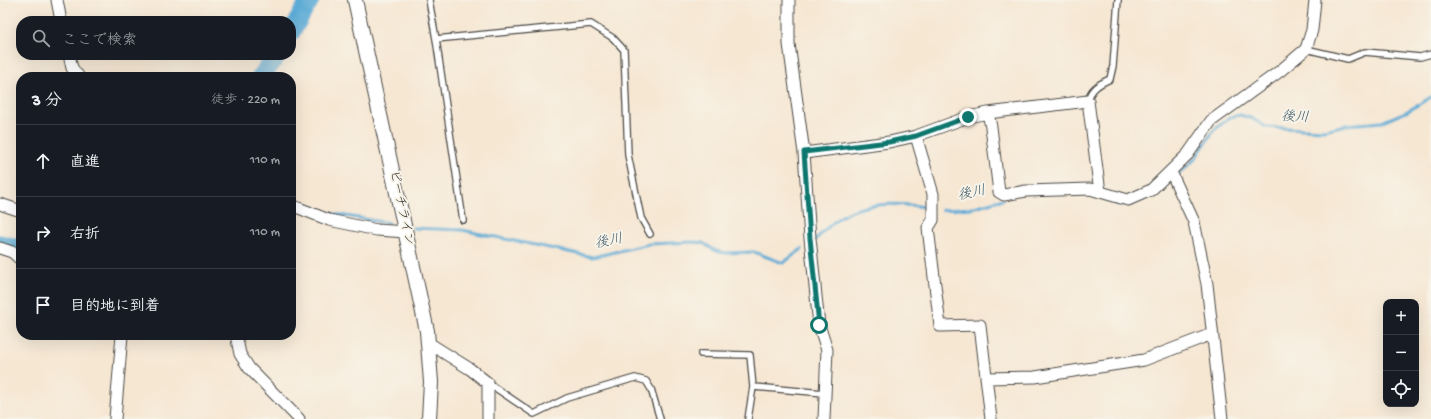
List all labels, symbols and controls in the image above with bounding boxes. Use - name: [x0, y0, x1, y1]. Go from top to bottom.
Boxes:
- search box: [16, 16, 296, 60]
- icon: search: [30, 27, 52, 49]
- text: ここで検索: [62, 32, 137, 50]
- text: 3 分: [32, 92, 62, 112]
- text: 徒歩 · 220 m: [211, 93, 280, 108]
- route end: [959, 108, 977, 126]
- water label: 後川: [1281, 108, 1309, 127]
- icon: ahead: [32, 150, 54, 172]
- text: 110 m: [250, 153, 280, 168]
- text: 直進: [70, 154, 100, 172]
- street label: ピーチライン: [386, 169, 416, 247]
- water label: 後川: [956, 182, 987, 205]
- icon: right: [32, 222, 54, 244]
- text: 110 m: [250, 225, 280, 240]
- text: 右折: [70, 226, 100, 244]
- water label: 後川: [593, 230, 624, 253]
- icon: arrive: [32, 294, 54, 316]
- text: 目的地に到着: [70, 298, 160, 316]
- map controls: [1383, 299, 1419, 407]
- button: +: [1383, 299, 1419, 335]
- route start: [810, 316, 828, 334]
- button: −: [1383, 335, 1419, 371]
- button: locate: [1383, 371, 1419, 407]

